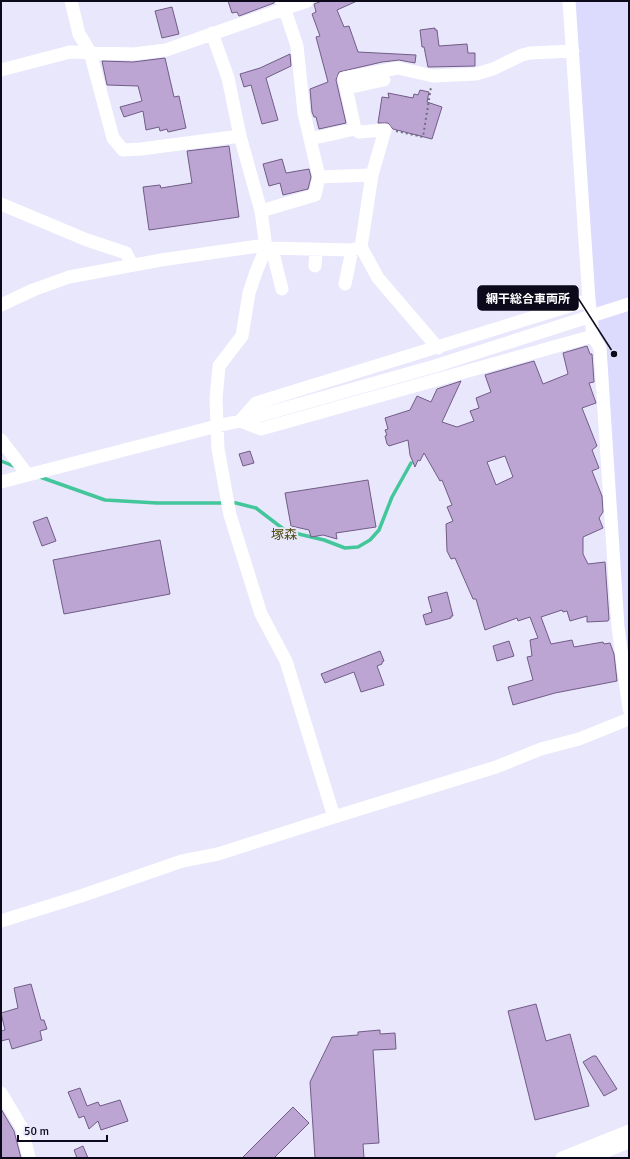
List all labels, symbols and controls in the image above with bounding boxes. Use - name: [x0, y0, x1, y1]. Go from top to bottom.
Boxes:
- callout: 網干総合車両所: [478, 286, 578, 310]
- text: 網干総合車両所: [486, 292, 570, 307]
- district label: 塚森: [271, 527, 297, 543]
- scale bar: [18, 1117, 107, 1143]
- text: 50 m: [24, 1124, 49, 1139]

